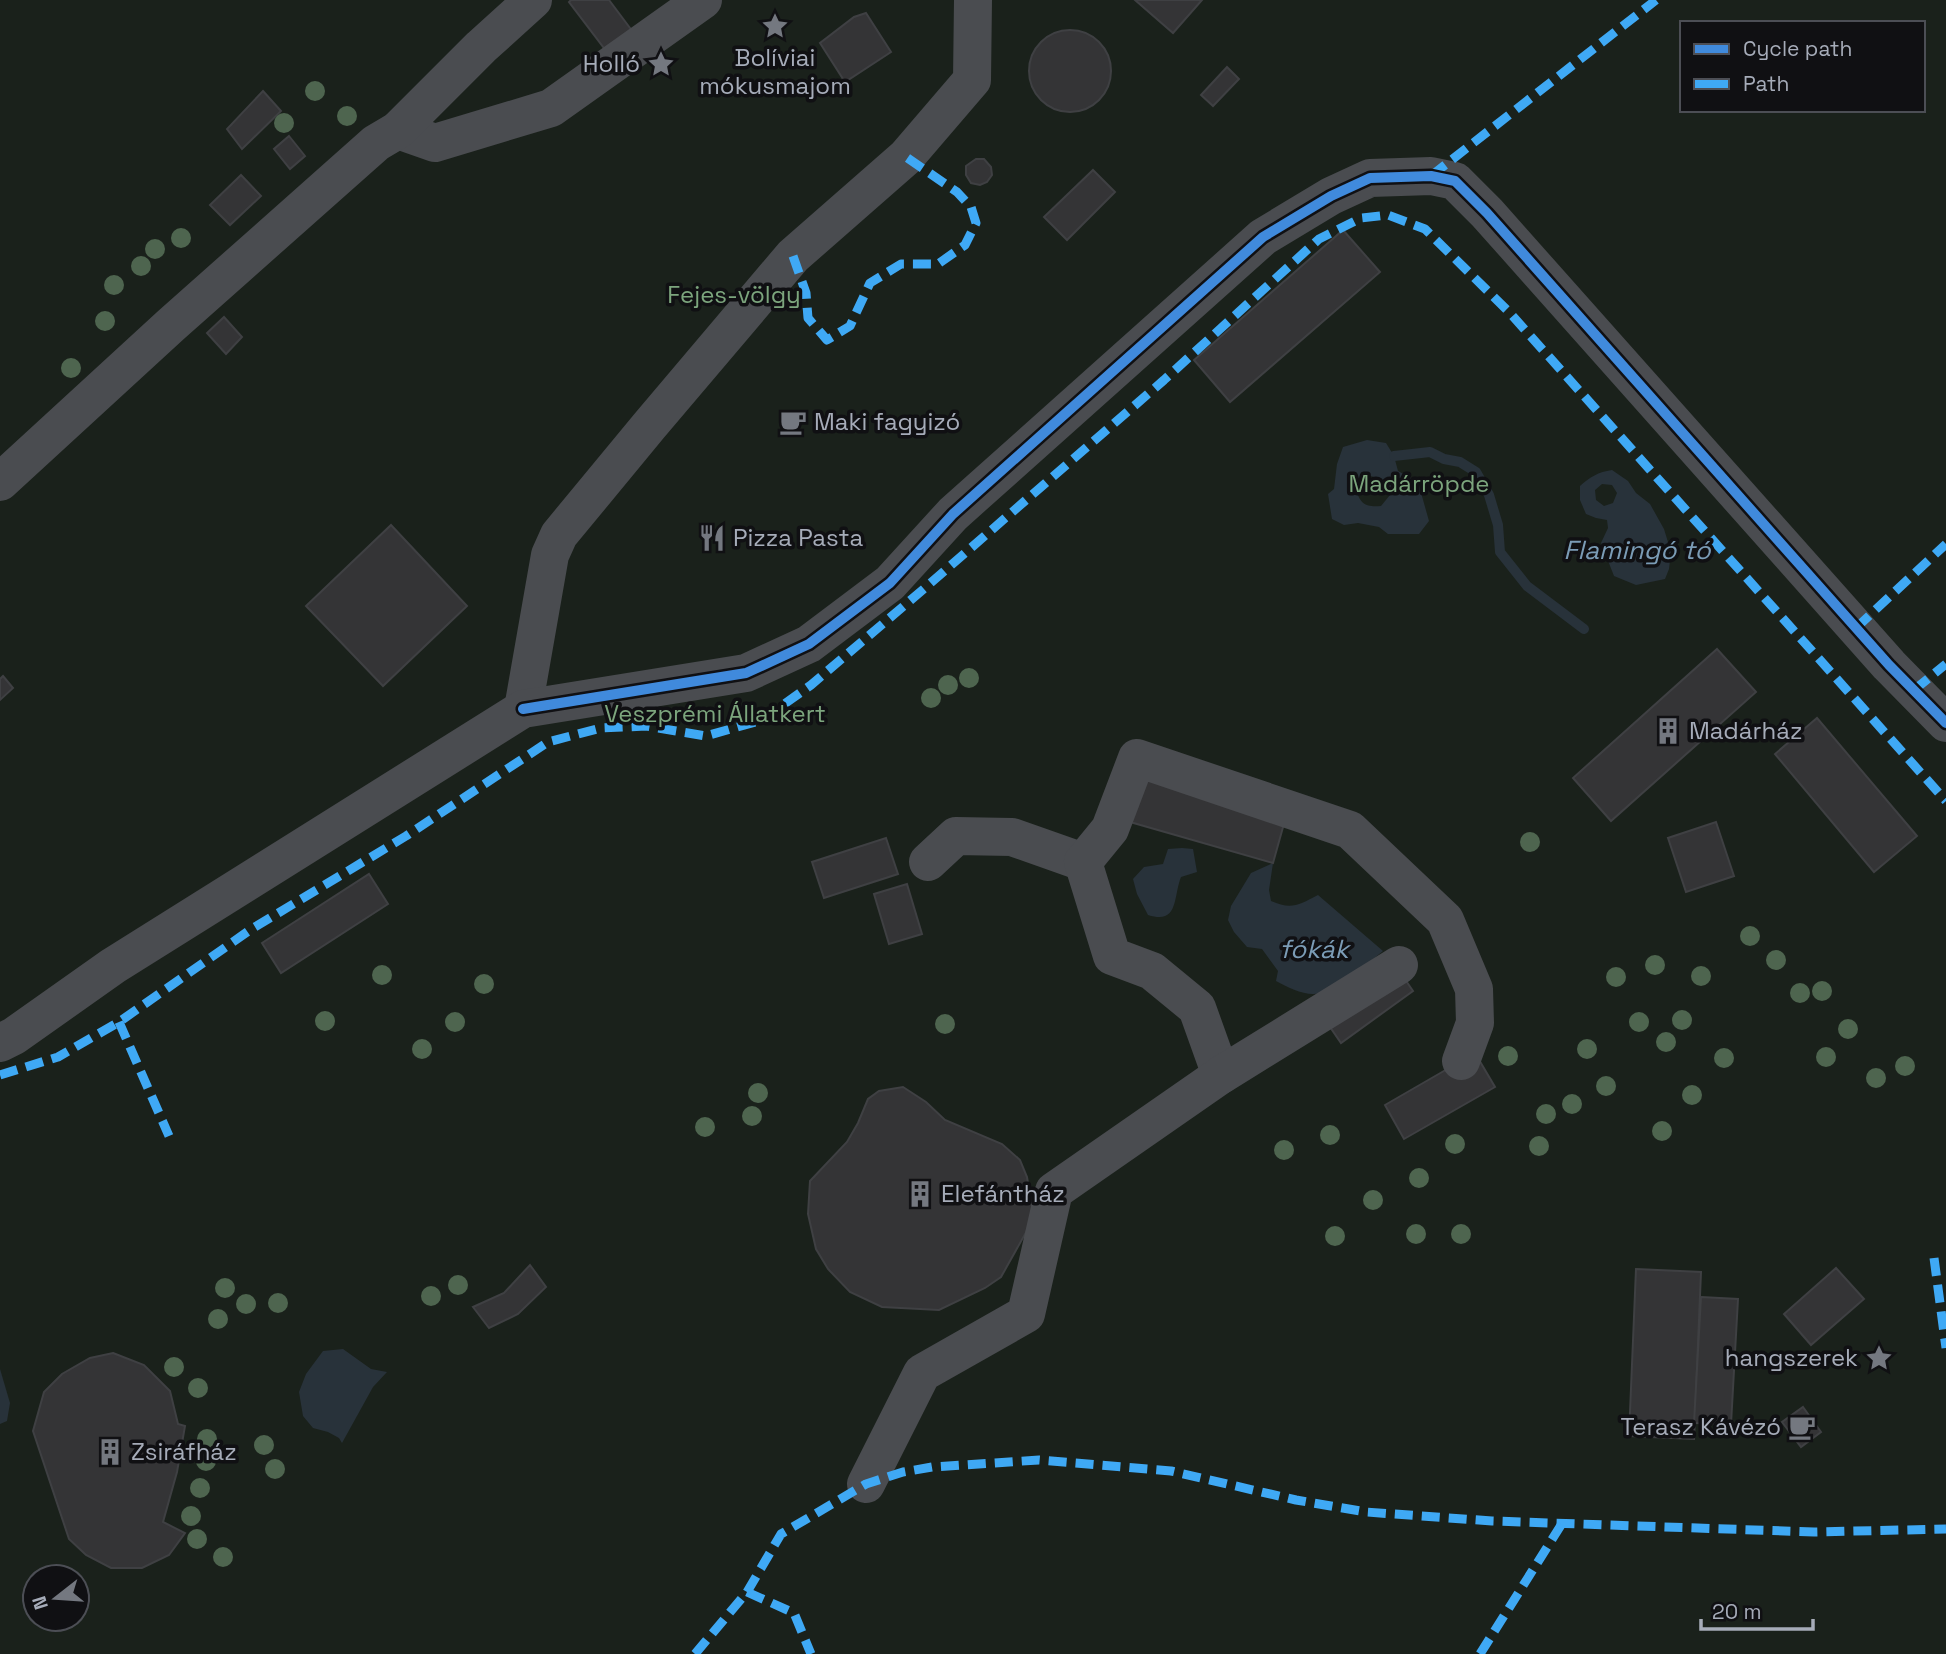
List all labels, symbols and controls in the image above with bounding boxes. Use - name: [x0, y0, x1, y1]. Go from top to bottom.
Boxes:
- place icon: Bolíviai mókusmajom: [760, 11, 790, 41]
- legend: [1680, 21, 1925, 112]
- text: Cycle path: [1743, 35, 1852, 62]
- place label: Bolíviai mókusmajom: [699, 42, 851, 101]
- place label: Holló: [583, 48, 640, 79]
- place icon: Holló: [646, 49, 676, 79]
- text: Path: [1743, 70, 1789, 97]
- park label: Fejes-völgy: [667, 279, 801, 310]
- place label: Maki fagyizó: [814, 406, 960, 437]
- cafe icon: Maki fagyizó: [778, 407, 808, 437]
- park label: Madárröpde: [1348, 468, 1490, 499]
- place label: Pizza Pasta: [733, 522, 863, 553]
- restaurant icon: Pizza Pasta: [697, 523, 727, 553]
- water label: Flamingó tó: [1563, 533, 1711, 567]
- park label: Veszprémi Állatkert: [604, 698, 826, 729]
- place label: Madárház: [1689, 715, 1803, 746]
- building icon: Madárház: [1653, 716, 1683, 746]
- water label: fókák: [1279, 932, 1352, 966]
- place label: Elefántház: [941, 1178, 1065, 1209]
- building icon: Elefántház: [905, 1179, 935, 1209]
- place label: hangszerek: [1725, 1342, 1858, 1373]
- place icon: hangszerek: [1864, 1343, 1894, 1373]
- place label: Terasz Kávézó: [1621, 1411, 1781, 1442]
- cafe icon: Terasz Kávézó: [1787, 1412, 1817, 1442]
- place label: Zsiráfház: [131, 1436, 237, 1467]
- building icon: Zsiráfház: [95, 1437, 125, 1467]
- north arrow: [21, 1563, 91, 1633]
- scale bar: [1701, 1588, 1813, 1632]
- text: N: [26, 1593, 54, 1613]
- text: 20 m: [1712, 1598, 1762, 1625]

